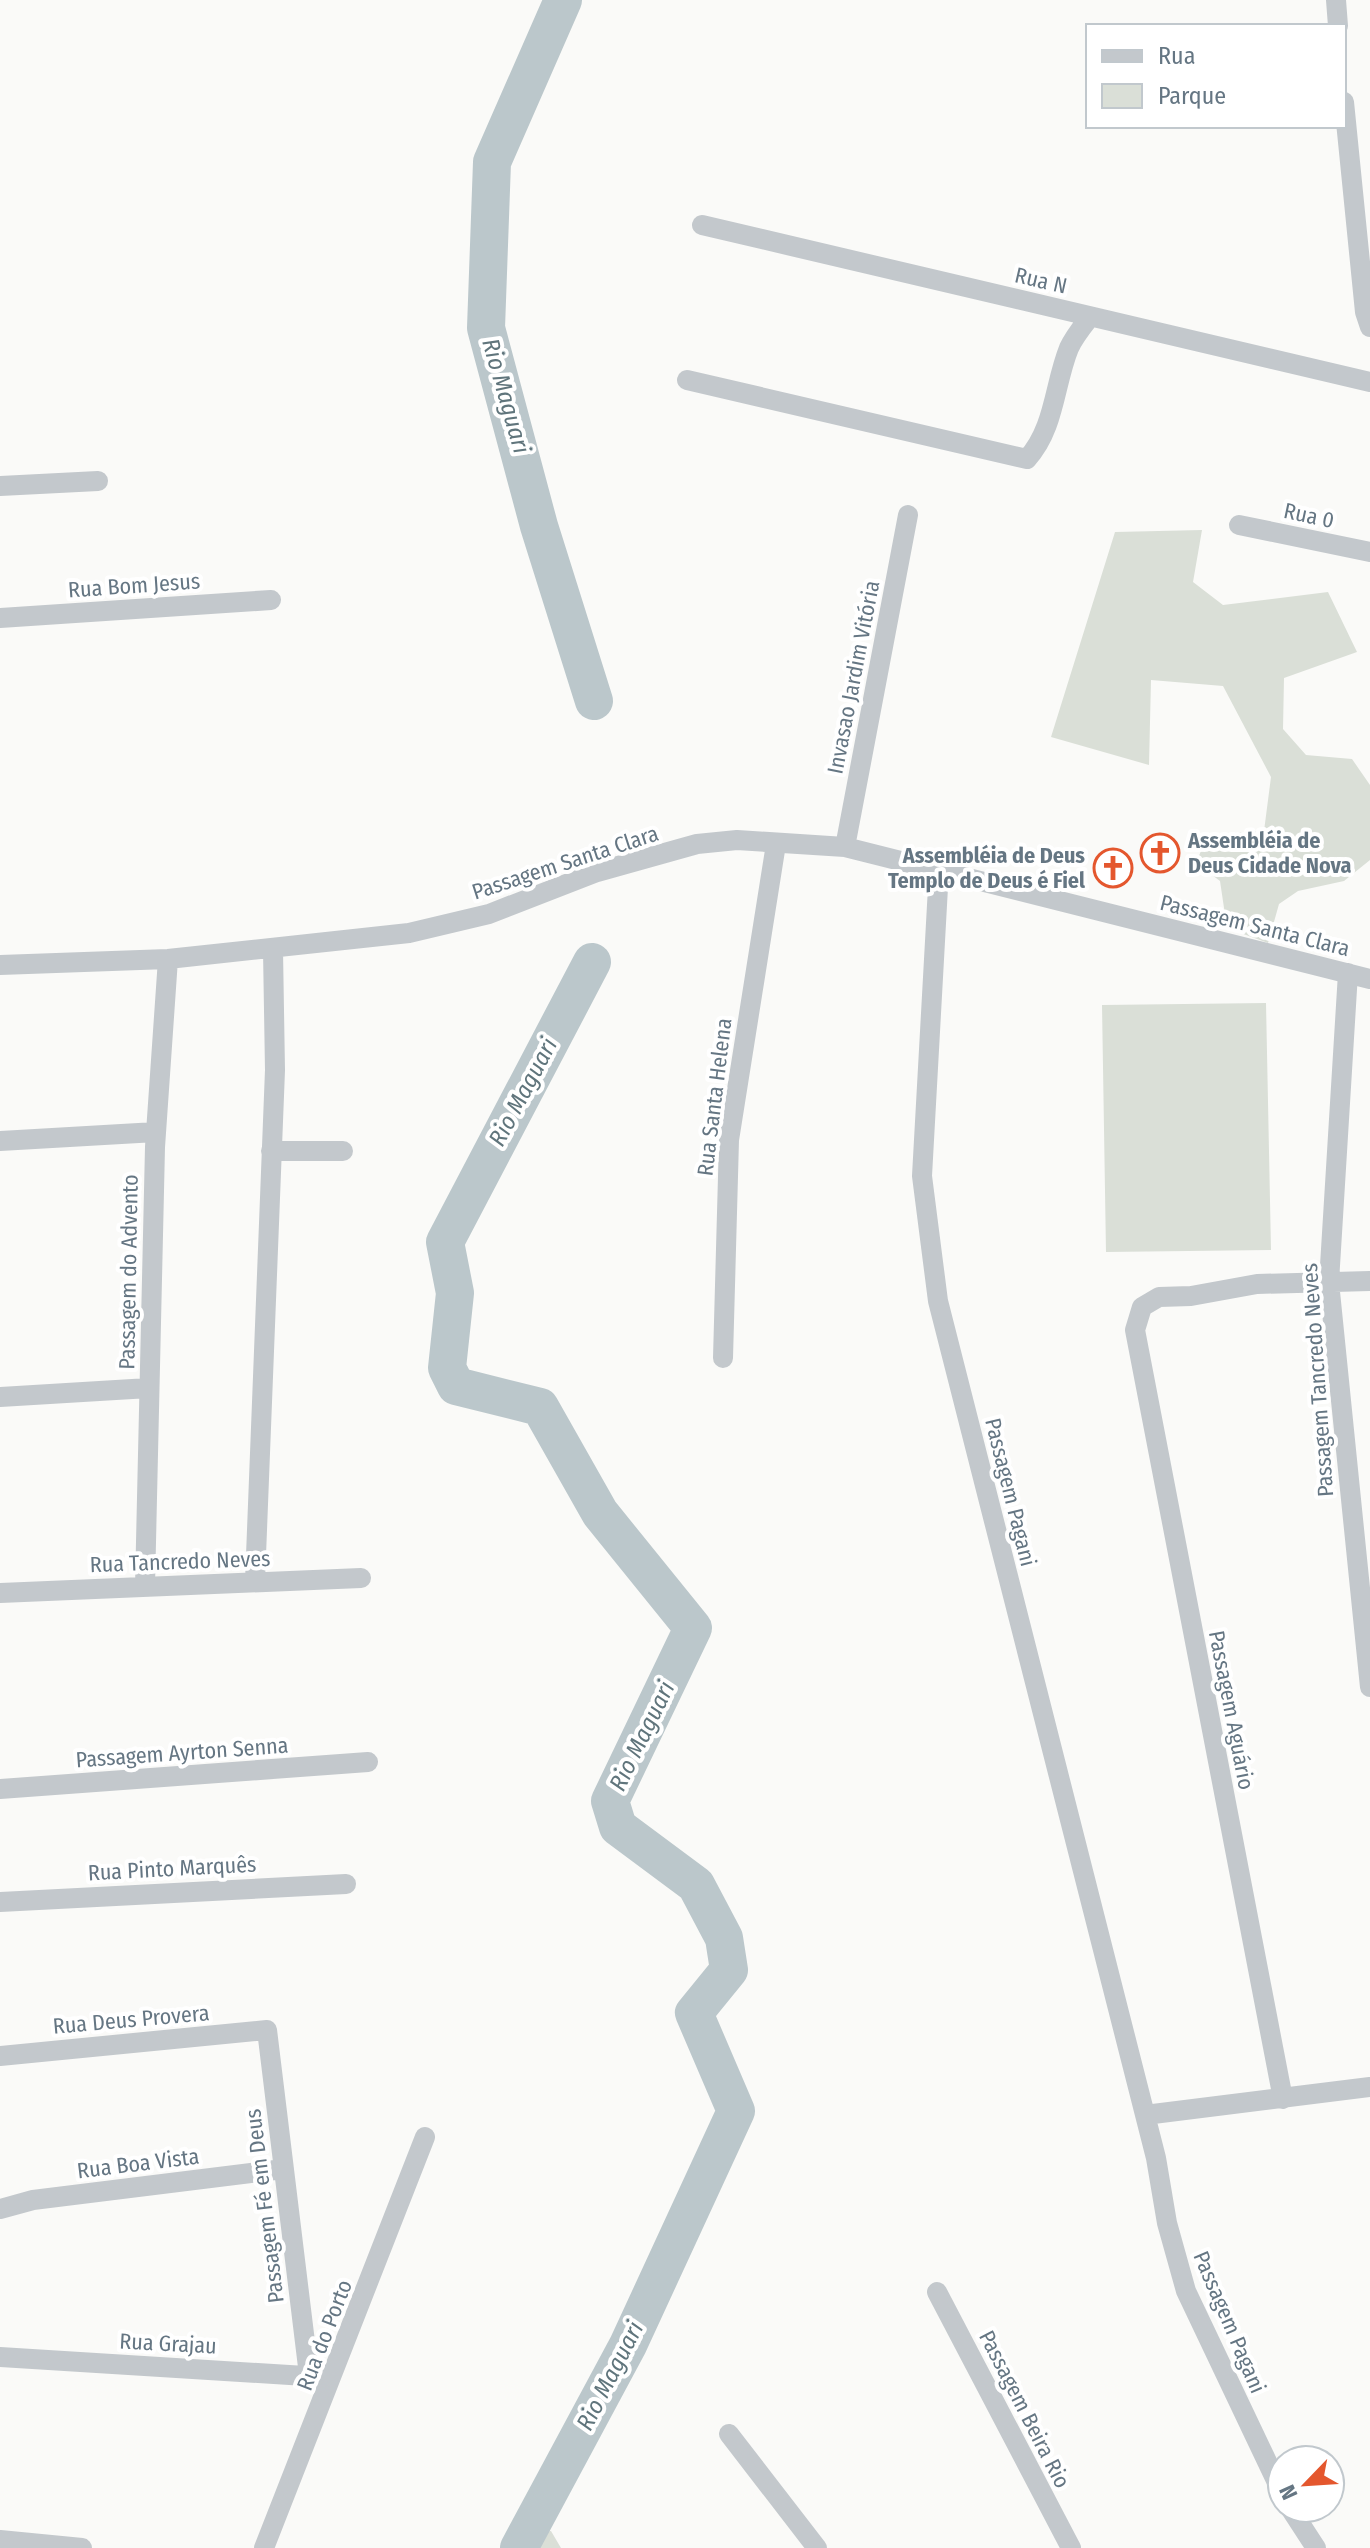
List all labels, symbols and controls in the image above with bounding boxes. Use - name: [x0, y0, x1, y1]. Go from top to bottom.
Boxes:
- legend: [1086, 24, 1346, 128]
- text: Rua: [1158, 42, 1195, 70]
- text: Parque: [1158, 82, 1226, 110]
- street label: Rua N: [1012, 261, 1070, 300]
- water label: Rio Maguari: [476, 335, 536, 457]
- street label: Rua 0: [1281, 497, 1337, 534]
- street label: Rua Bom Jesus: [67, 567, 201, 604]
- street label: Invasao Jardim Vitória: [821, 578, 885, 776]
- street label: Passagem Santa Clara: [469, 820, 662, 905]
- place label: Assembléia de Deus Cidade Nova: [1187, 827, 1351, 879]
- church icon: Assembléia de Deus Cidade Nova: [1139, 832, 1181, 874]
- place label: Assembléia de Deus Templo de Deus é Fiel: [888, 842, 1086, 894]
- church icon: Assembléia de Deus Templo de Deus é Fiel: [1092, 847, 1134, 889]
- street label: Passagem Santa Clara: [1157, 889, 1352, 962]
- street label: Rua Santa Helena: [691, 1017, 738, 1178]
- water label: Rio Maguari: [483, 1033, 563, 1151]
- street label: Passagem do Advento: [113, 1174, 144, 1370]
- street label: Passagem Tancredo Neves: [1296, 1262, 1339, 1498]
- street label: Passagem Pagani: [979, 1415, 1042, 1569]
- street label: Rua Tancredo Neves: [89, 1545, 271, 1578]
- street label: Passagem Aguário: [1203, 1628, 1260, 1792]
- water label: Rio Maguari: [603, 1677, 681, 1795]
- street label: Passagem Ayrton Senna: [75, 1732, 289, 1773]
- street label: Rua Pinto Marquês: [87, 1851, 257, 1886]
- street label: Rua Deus Provera: [52, 1999, 210, 2040]
- street label: Passagem Fé em Deus: [239, 2107, 290, 2305]
- street label: Rua Boa Vista: [75, 2143, 201, 2184]
- street label: Passagem Pagani: [1187, 2247, 1272, 2397]
- street label: Rua do Porto: [291, 2276, 358, 2394]
- water label: Rio Maguari: [571, 2317, 649, 2435]
- street label: Passagem Beira Rio: [973, 2326, 1076, 2493]
- street label: Rua Grajau: [119, 2327, 217, 2360]
- north arrow: [1266, 2444, 1346, 2524]
- text: N: [1273, 2481, 1303, 2504]

